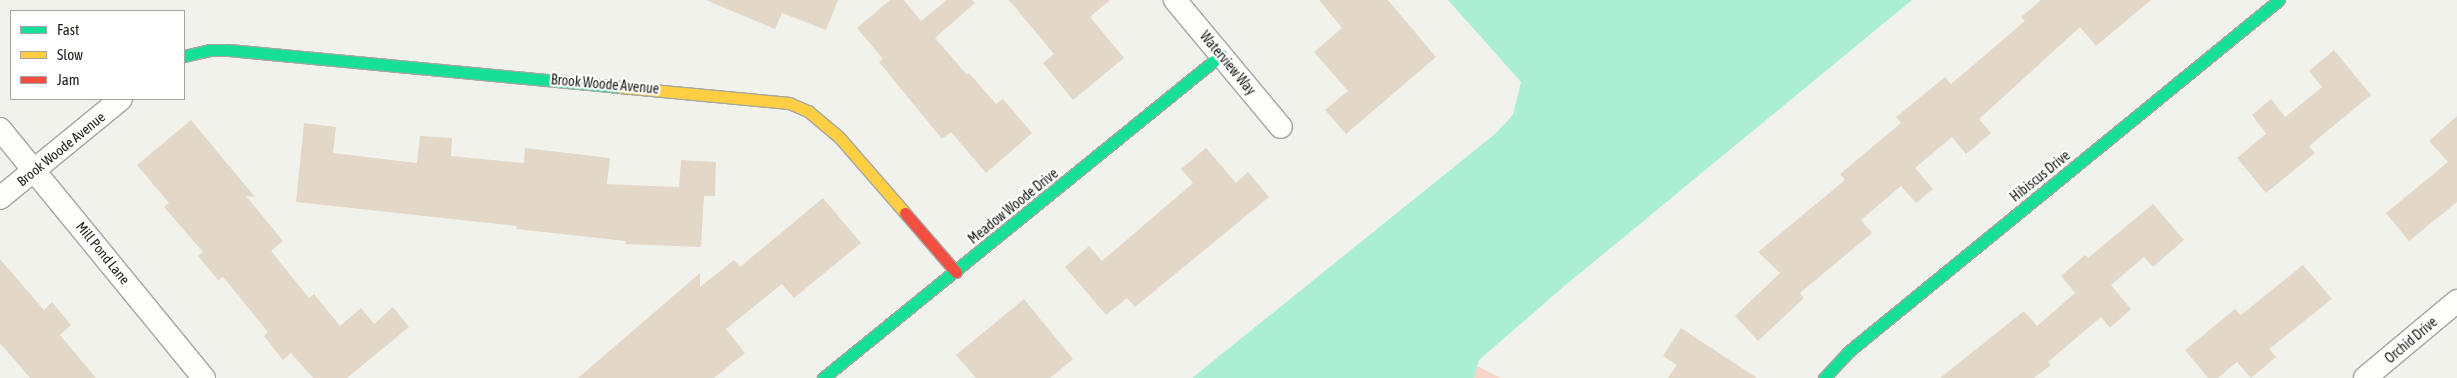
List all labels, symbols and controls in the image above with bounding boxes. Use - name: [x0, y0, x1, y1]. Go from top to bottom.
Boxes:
- legend: [10, 10, 185, 100]
- text: Fast: [57, 21, 79, 38]
- street label: Waterview Way: [1196, 28, 1260, 98]
- text: Slow: [57, 46, 83, 63]
- text: Jam: [57, 71, 80, 88]
- street label: Brook Woode Avenue: [550, 71, 660, 97]
- street label: Brook Woode Avenue: [14, 108, 108, 190]
- street label: Hibiscus Drive: [2007, 147, 2073, 205]
- street label: Meadow Woode Drive: [965, 165, 1061, 247]
- street label: Mill Pond Lane: [73, 218, 133, 288]
- street label: Orchid Drive: [2381, 313, 2441, 367]

